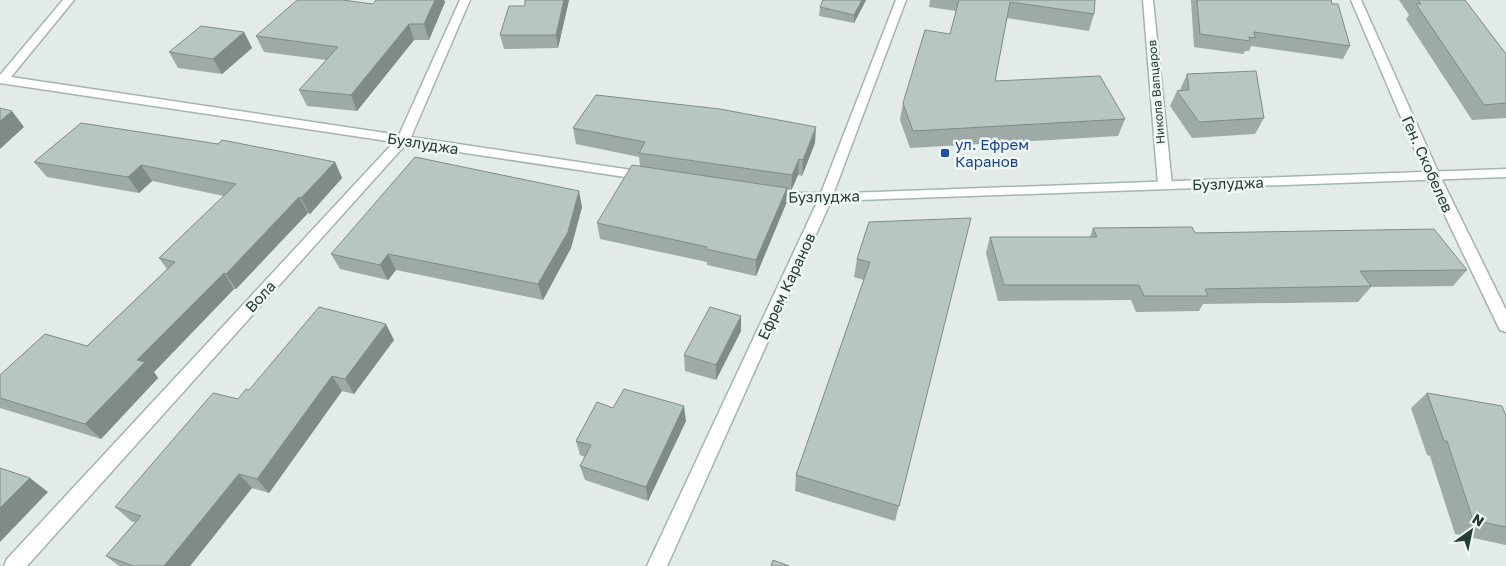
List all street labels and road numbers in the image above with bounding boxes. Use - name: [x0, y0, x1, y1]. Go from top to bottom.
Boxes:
- street label: Никола Вапцаров: [1144, 39, 1168, 145]
- street label: Ген. Скобелев: [1399, 113, 1457, 215]
- street label: Бузлуджа: [386, 128, 460, 158]
- street label: Бузлуджа: [1192, 173, 1264, 193]
- street label: Бузлуджа: [788, 186, 860, 206]
- street label: Ефрем Каранов: [753, 230, 819, 342]
- street label: Вола: [241, 277, 279, 315]

